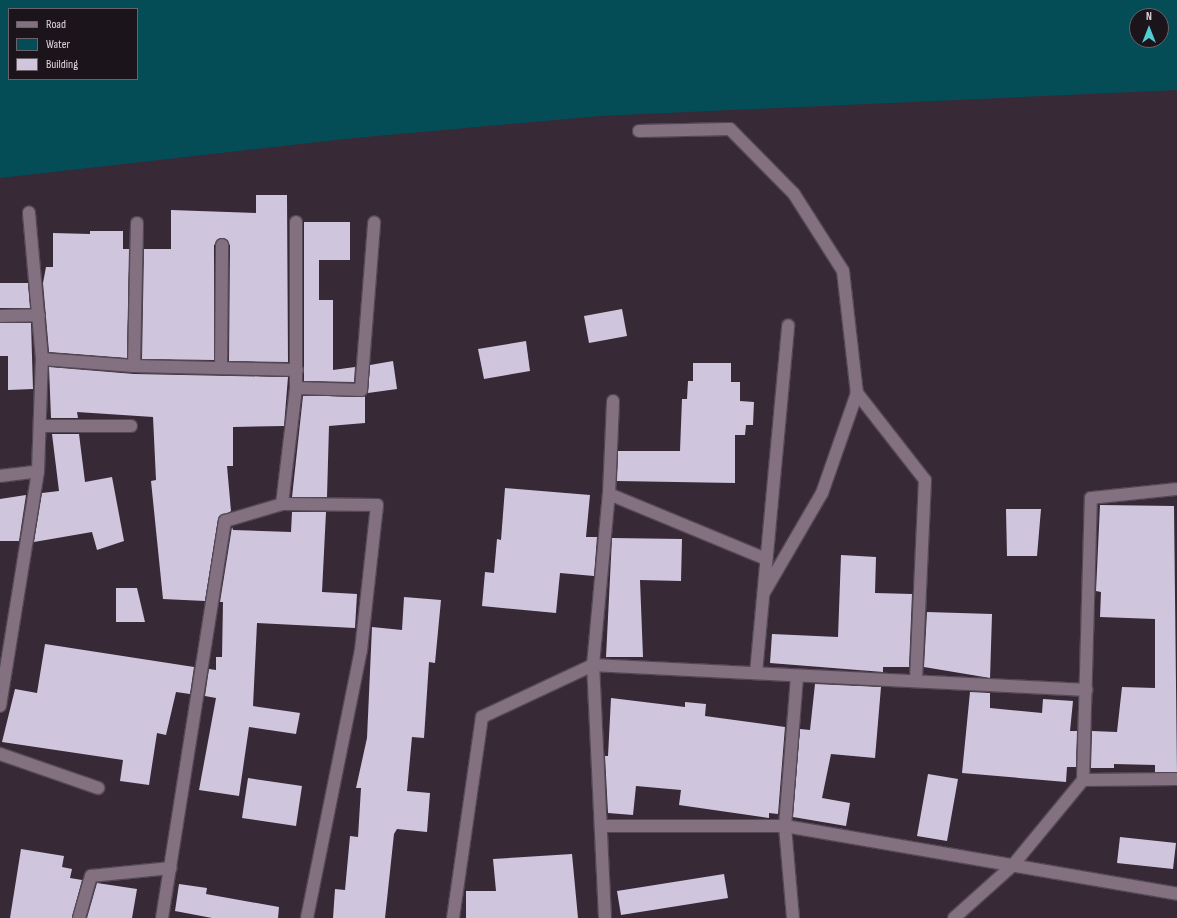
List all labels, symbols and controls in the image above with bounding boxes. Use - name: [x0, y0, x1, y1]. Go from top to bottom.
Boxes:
- legend: [8, 8, 138, 80]
- north arrow: [1129, 8, 1169, 48]
- text: N: [1146, 10, 1152, 23]
- text: Road: [46, 17, 66, 32]
- text: Water: [46, 37, 70, 52]
- text: Building: [46, 57, 78, 72]

